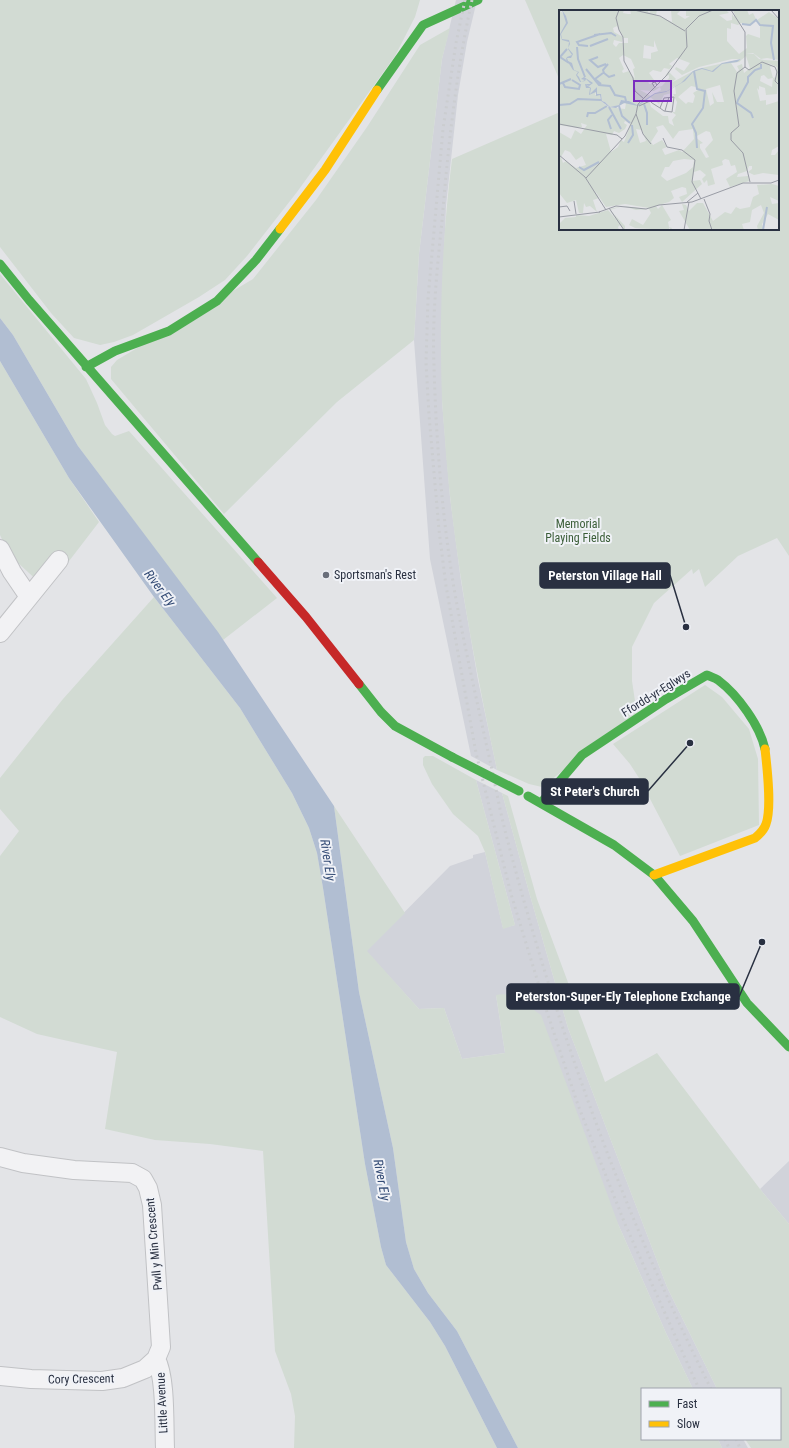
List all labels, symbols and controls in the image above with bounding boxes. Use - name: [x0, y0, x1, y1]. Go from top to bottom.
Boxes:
- inset map: [559, 10, 779, 230]
- park label: Memorial Playing Fields: [545, 517, 611, 545]
- callout: Peterston Village Hall: [540, 563, 670, 588]
- water label: River Ely: [141, 567, 179, 610]
- place label: Sportsman's Rest: [334, 568, 416, 582]
- text: Peterston Village Hall: [548, 568, 662, 583]
- marker: Sportsman's Rest: [321, 570, 331, 580]
- street label: Ffordd-yr-Eglwys: [619, 666, 693, 720]
- callout: St Peter's Church: [542, 779, 648, 804]
- text: St Peter's Church: [550, 784, 640, 799]
- water label: River Ely: [317, 838, 339, 883]
- callout: Peterston-Super-Ely Telephone Exchange: [507, 984, 739, 1009]
- text: Peterston-Super-Ely Telephone Exchange: [515, 989, 731, 1004]
- water label: River Ely: [371, 1158, 394, 1203]
- street label: Pwll y Min Crescent: [143, 1197, 165, 1291]
- street label: Cory Crescent: [48, 1371, 115, 1387]
- street label: Little Avenue: [153, 1372, 171, 1434]
- legend: [641, 1388, 781, 1440]
- text: Fast: [677, 1397, 698, 1411]
- text: Slow: [677, 1417, 700, 1431]

